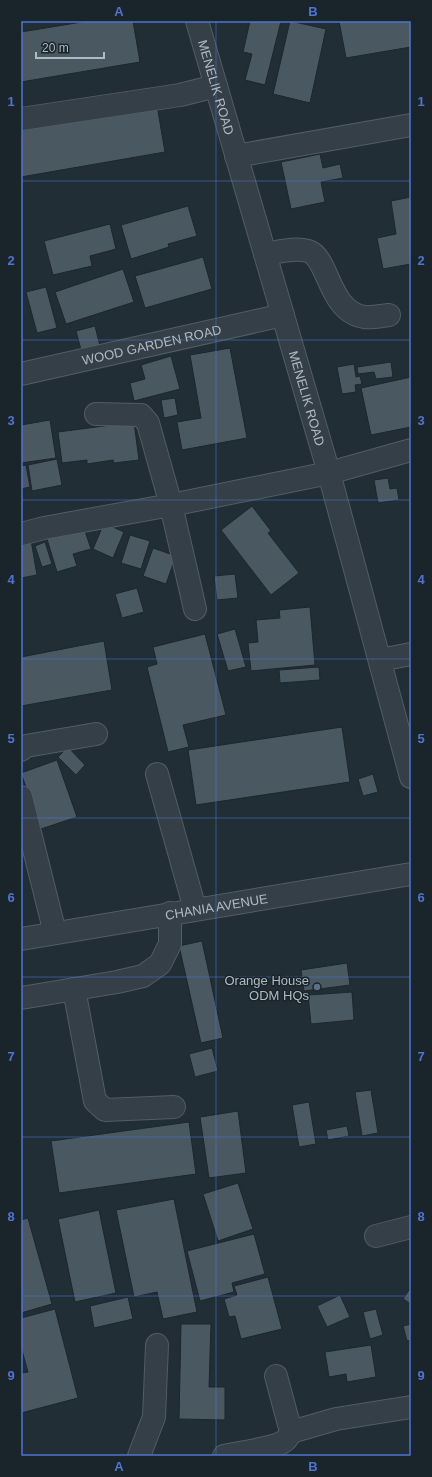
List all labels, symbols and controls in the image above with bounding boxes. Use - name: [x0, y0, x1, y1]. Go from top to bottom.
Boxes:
- text: A: [114, 4, 124, 19]
- text: B: [308, 4, 318, 19]
- scale bar: [36, 34, 104, 60]
- street label: MENELIK ROAD: [195, 38, 237, 137]
- text: 20 m: [42, 41, 69, 55]
- text: 1: [7, 94, 15, 109]
- text: 1: [417, 94, 425, 109]
- text: 2: [7, 253, 15, 268]
- text: 2: [417, 253, 425, 268]
- street label: WOOD GARDEN ROAD: [81, 322, 223, 368]
- street label: MENELIK ROAD: [286, 349, 328, 448]
- text: 3: [7, 413, 15, 428]
- text: 3: [417, 413, 425, 428]
- text: 4: [7, 572, 15, 587]
- text: 4: [417, 572, 425, 587]
- text: 5: [7, 731, 15, 746]
- text: 5: [417, 731, 425, 746]
- text: 6: [7, 890, 15, 905]
- text: 6: [417, 890, 425, 905]
- street label: CHANIA AVENUE: [164, 891, 269, 923]
- place label: Orange House ODM HQs: [224, 973, 309, 1003]
- marker: Orange House ODM HQs: [312, 982, 322, 992]
- text: 7: [7, 1049, 15, 1064]
- text: 7: [417, 1049, 425, 1064]
- text: 8: [7, 1209, 15, 1224]
- text: 8: [417, 1209, 425, 1224]
- text: 9: [7, 1368, 15, 1383]
- text: 9: [417, 1368, 425, 1383]
- text: A: [114, 1459, 124, 1474]
- text: B: [308, 1459, 318, 1474]

